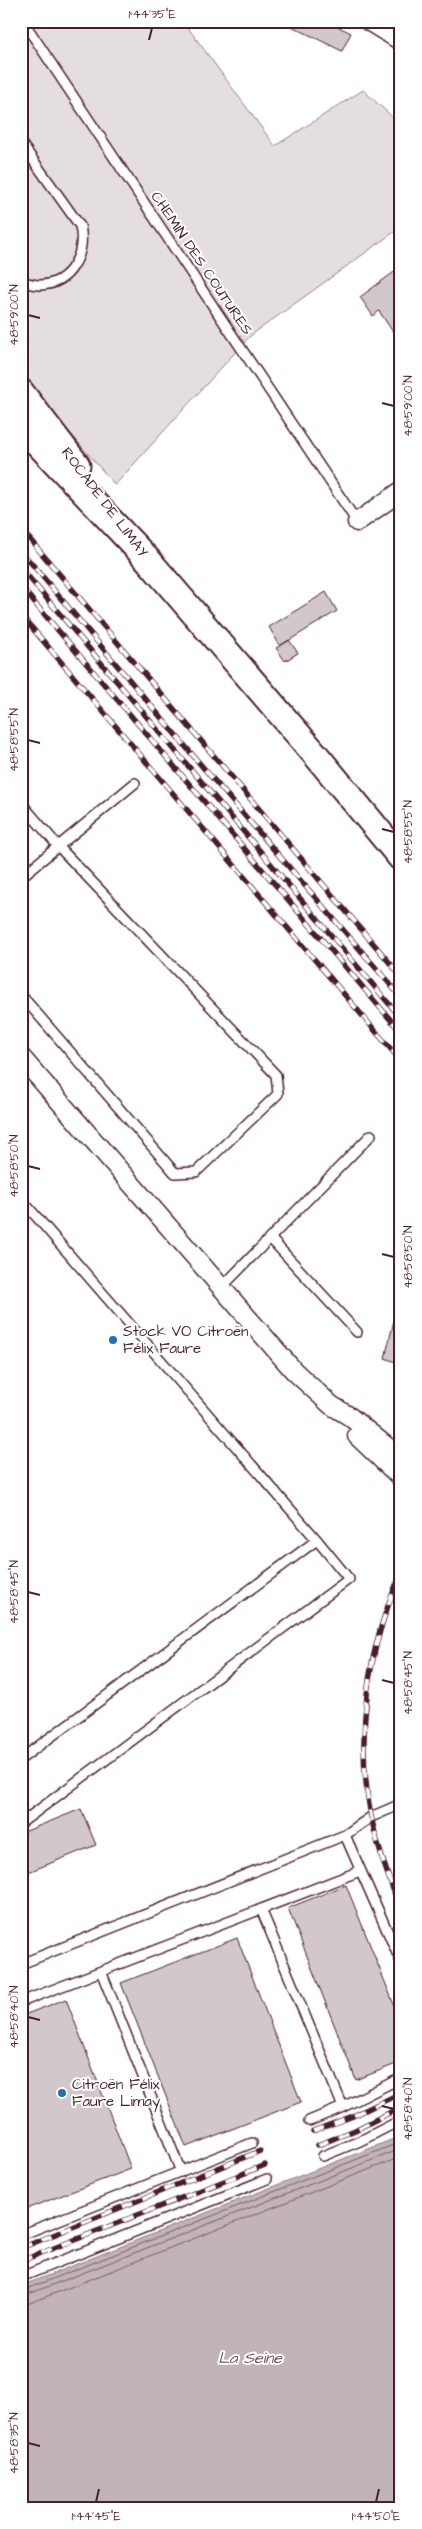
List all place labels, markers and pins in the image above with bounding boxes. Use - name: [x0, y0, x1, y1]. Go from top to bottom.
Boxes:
- place label: Stock VO Citroën Félix Faure: [123, 1321, 249, 1359]
- marker: Stock VO Citroën Félix Faure: [107, 1334, 119, 1346]
- place label: Citroën Félix Faure Limay: [72, 2074, 160, 2113]
- marker: Citroën Félix Faure Limay: [56, 2087, 68, 2099]

